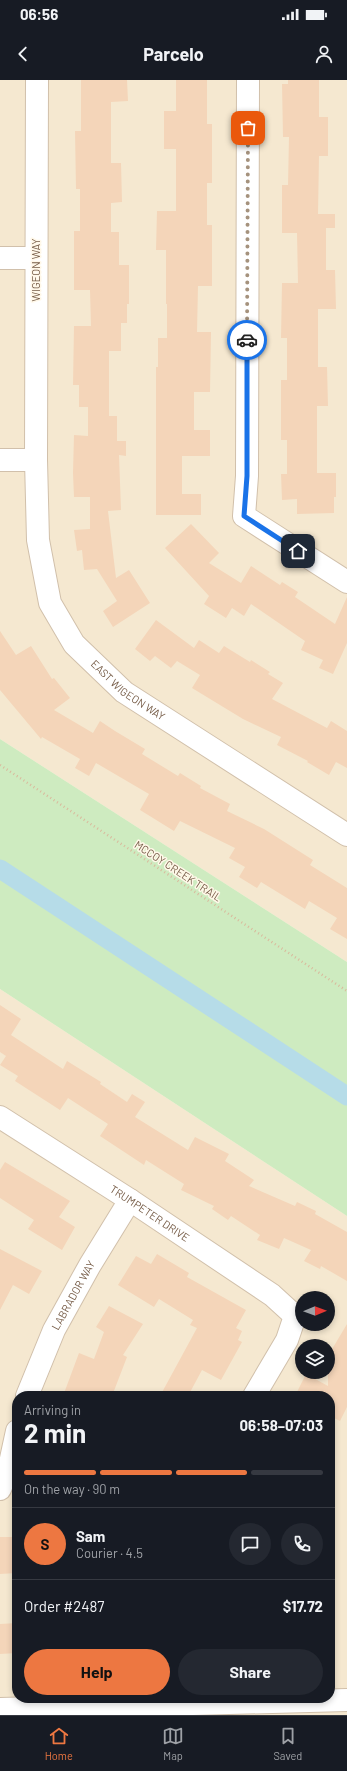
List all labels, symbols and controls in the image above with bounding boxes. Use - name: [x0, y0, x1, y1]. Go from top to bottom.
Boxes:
- text: 06:56: [20, 5, 58, 23]
- icon: back: [12, 43, 34, 65]
- text: Parcelo: [143, 43, 204, 65]
- icon: person: [313, 43, 335, 65]
- pin: [231, 111, 265, 145]
- icon: bag: [237, 117, 259, 139]
- street label: WIGEON WAY: [29, 238, 42, 302]
- courier: [227, 320, 267, 360]
- icon: car: [236, 329, 258, 351]
- pin: [281, 534, 315, 568]
- icon: home: [287, 540, 309, 562]
- street label: EAST WIGEON WAY: [89, 657, 168, 723]
- street label: MCCOY CREEK TRAIL: [132, 838, 224, 904]
- street label: TRUMPETER DRIVE: [108, 1182, 192, 1244]
- street label: LABRADOR WAY: [48, 1258, 97, 1332]
- north arrow: [295, 1291, 335, 1331]
- map controls: [295, 1291, 335, 1379]
- button: layers: [295, 1339, 335, 1379]
- text: Arriving in: [24, 1402, 81, 1418]
- text: 06:58–07:03: [239, 1416, 323, 1434]
- text: 2 min: [24, 1417, 86, 1448]
- text: On the way · 90 m: [24, 1481, 120, 1497]
- button: chat: [229, 1523, 271, 1565]
- button: phone: [281, 1523, 323, 1565]
- text: Sam: [76, 1527, 105, 1545]
- text: S: [41, 1535, 49, 1553]
- text: Courier · 4.5: [76, 1545, 143, 1561]
- text: Order #2487: [24, 1597, 104, 1615]
- text: $17.72: [283, 1597, 323, 1615]
- button: Help: [24, 1649, 170, 1695]
- button: Share: [178, 1649, 323, 1695]
- tab: Home: [45, 1725, 73, 1762]
- tab: Map: [162, 1725, 184, 1762]
- tab: Saved: [273, 1725, 302, 1762]

